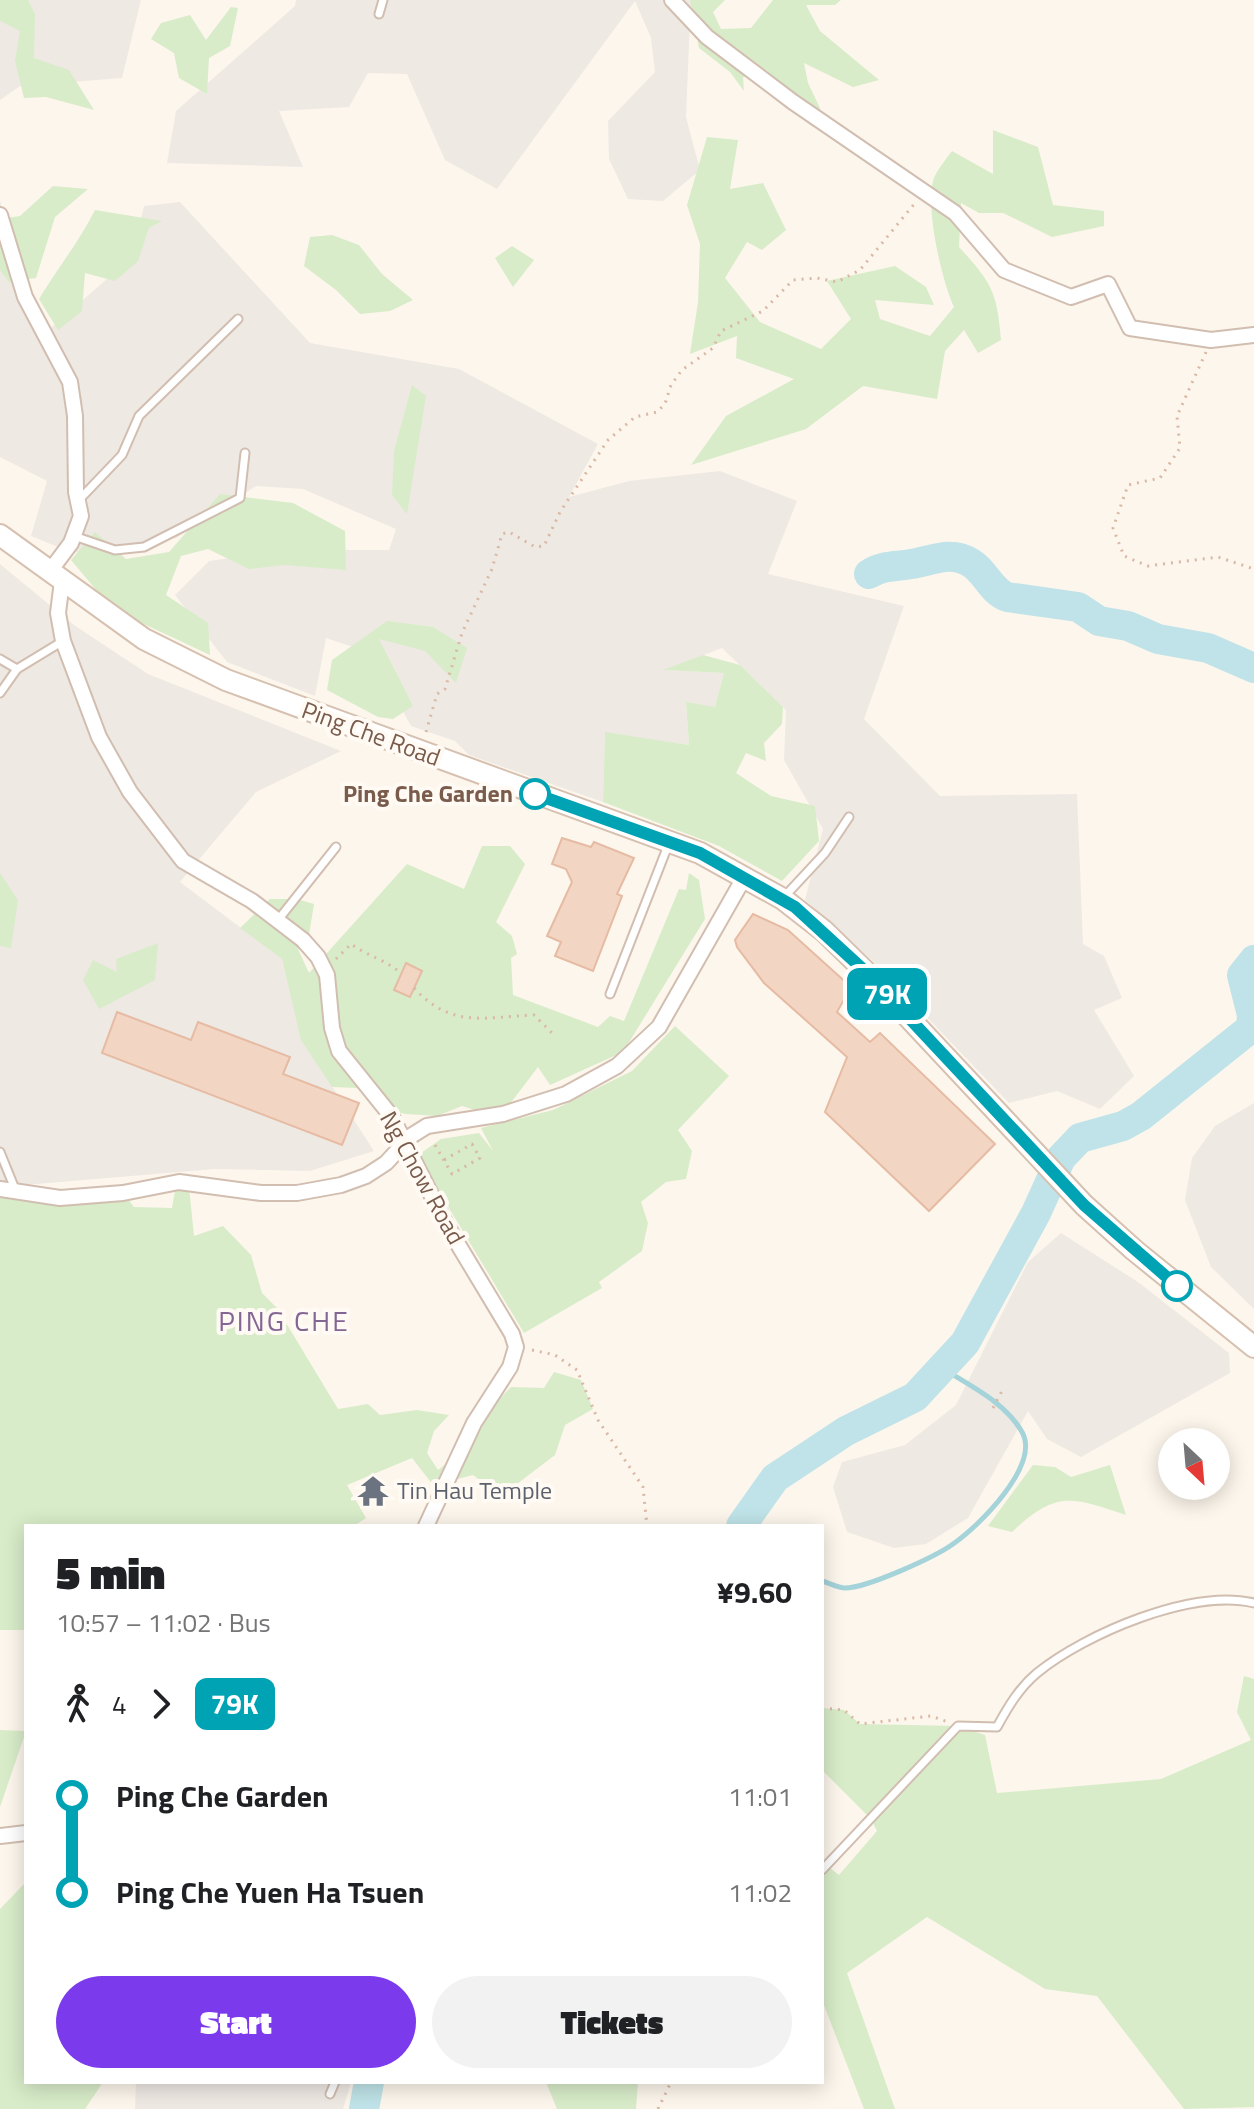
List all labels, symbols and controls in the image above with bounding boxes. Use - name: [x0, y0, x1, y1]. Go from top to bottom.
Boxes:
- street label: Ping Che Road: [297, 691, 446, 775]
- place label: Ping Che Garden: [343, 775, 513, 811]
- marker: Ping Che Garden: [520, 779, 550, 809]
- line badge: 79K: [841, 968, 933, 1020]
- text: 79K: [863, 972, 911, 1015]
- street label: Ng Chow Road: [371, 1104, 474, 1251]
- unlabelled marker: [1162, 1271, 1192, 1301]
- district label: PING CHE: [218, 1299, 350, 1342]
- north arrow: [1158, 1428, 1230, 1500]
- map controls: [1158, 1428, 1230, 1500]
- place label: Tin Hau Temple: [397, 1472, 552, 1508]
- temple icon: Tin Hau Temple: [356, 1474, 390, 1508]
- text: 5 min: [56, 1539, 165, 1606]
- text: ¥9.60: [717, 1569, 792, 1615]
- text: 10:57 – 11:02 · Bus: [56, 1603, 271, 1642]
- icon: walk: [56, 1682, 100, 1726]
- icon: forward: [139, 1682, 183, 1726]
- text: 79K: [211, 1682, 259, 1725]
- text: 4: [112, 1685, 127, 1724]
- text: Ping Che Garden: [116, 1773, 329, 1819]
- text: 11:01: [728, 1777, 792, 1816]
- text: Ping Che Yuen Ha Tsuen: [116, 1869, 424, 1915]
- text: 11:02: [728, 1873, 792, 1912]
- button: Start: [56, 1976, 416, 2068]
- button: Tickets: [432, 1976, 792, 2068]

